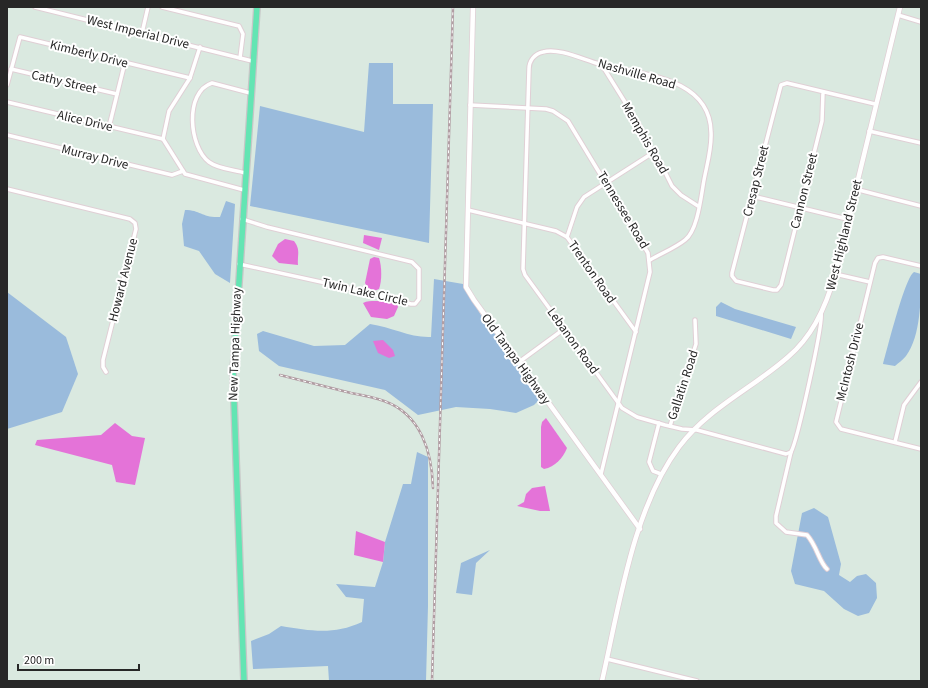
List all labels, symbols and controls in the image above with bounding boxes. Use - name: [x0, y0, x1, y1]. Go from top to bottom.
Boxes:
- street label: West Imperial Drive: [85, 11, 191, 53]
- street label: Kimberly Drive: [48, 36, 130, 72]
- street label: Nashville Road: [596, 54, 678, 94]
- street label: Cathy Street: [30, 66, 99, 98]
- street label: Memphis Road: [617, 99, 673, 177]
- street label: Alice Drive: [55, 106, 115, 136]
- street label: Murray Drive: [60, 140, 130, 174]
- street label: Cresap Street: [738, 143, 774, 218]
- street label: Cannon Street: [786, 151, 822, 231]
- street label: Tennessee Road: [593, 168, 653, 252]
- street label: West Highland Street: [822, 177, 867, 292]
- street label: Howard Avenue: [104, 236, 142, 324]
- street label: Trenton Road: [564, 237, 620, 307]
- street label: Twin Lake Circle: [320, 273, 410, 311]
- street label: New Tampa Highway: [224, 287, 246, 401]
- street label: Lebanon Road: [543, 304, 603, 378]
- street label: Old Tampa Highway: [477, 310, 555, 408]
- street label: McIntosh Drive: [832, 321, 868, 403]
- street label: Gallatin Road: [663, 348, 703, 422]
- scale bar: [18, 646, 139, 672]
- text: 200 m: [24, 652, 54, 669]

